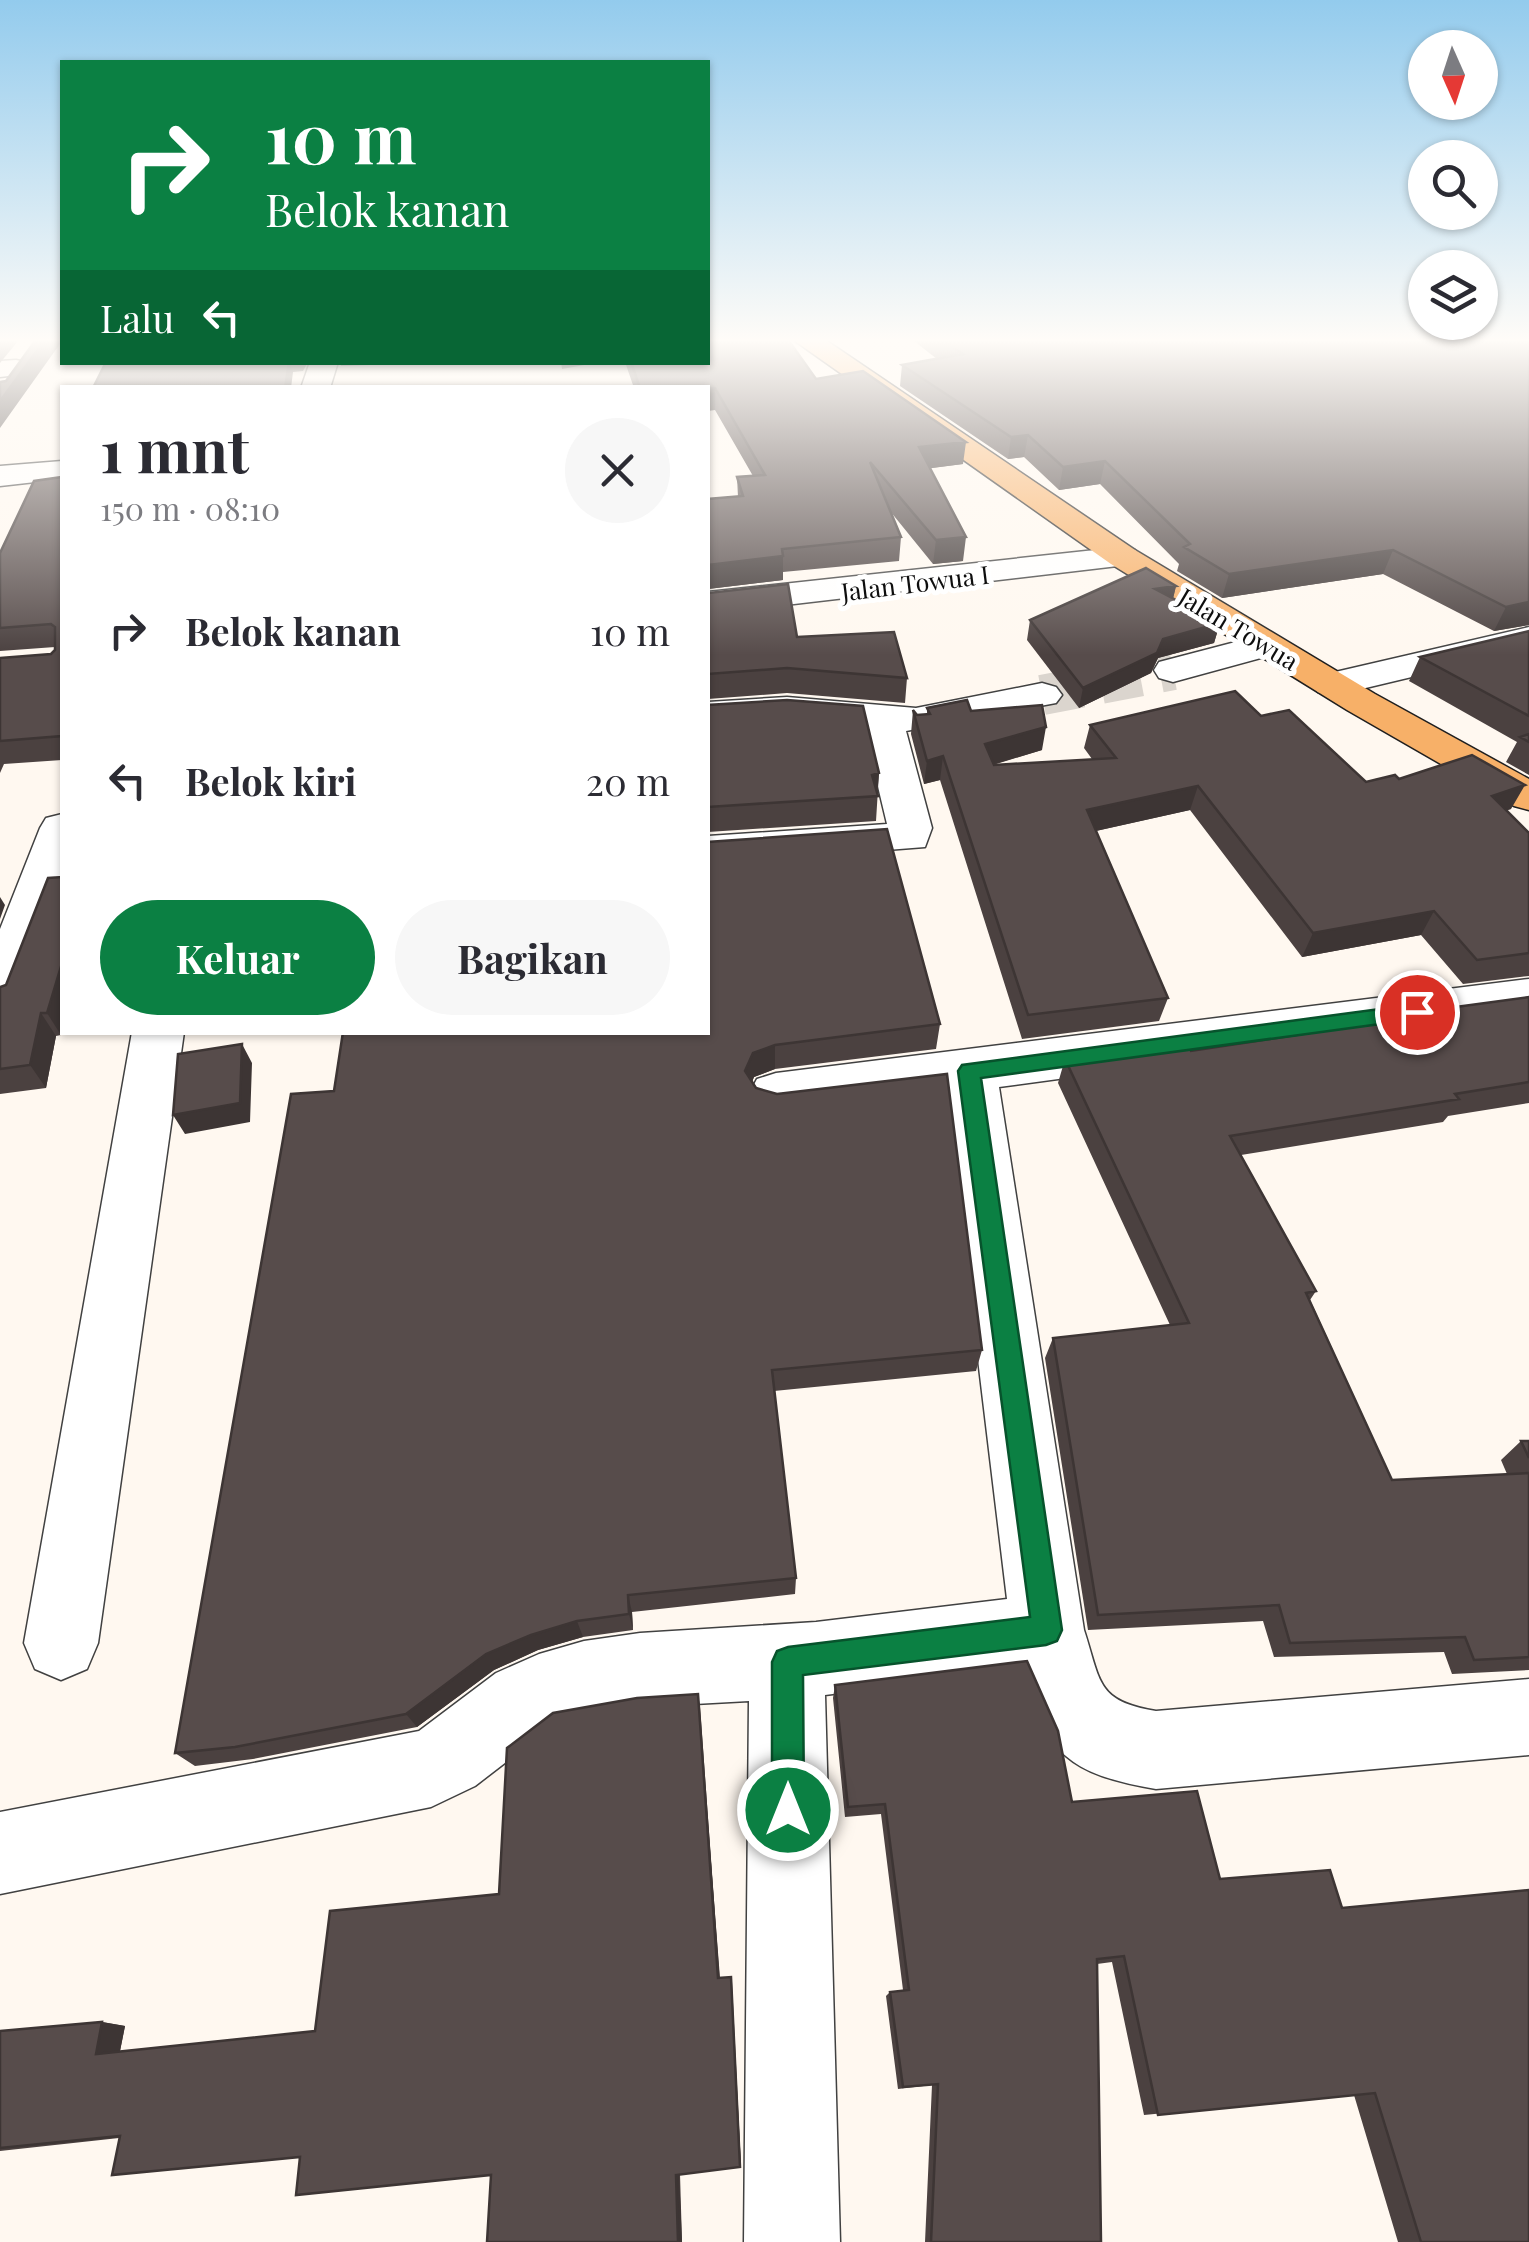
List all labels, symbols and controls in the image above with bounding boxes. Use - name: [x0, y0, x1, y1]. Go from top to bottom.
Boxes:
- north arrow: [1408, 30, 1498, 120]
- map controls: [1408, 30, 1498, 340]
- text: 10 m: [265, 88, 417, 182]
- icon: right: [100, 100, 230, 230]
- button: search: [1408, 140, 1498, 230]
- text: Belok kanan: [265, 178, 509, 238]
- button: layers: [1408, 250, 1498, 340]
- icon: left: [194, 290, 249, 345]
- text: Lalu: [100, 292, 174, 343]
- text: 1 mnt: [100, 408, 249, 488]
- button: close: [565, 418, 670, 523]
- text: 150 m · 08:10: [100, 486, 280, 529]
- street label: Jalan Towua I: [838, 557, 991, 608]
- street label: Jalan Towua: [1172, 579, 1306, 677]
- icon: right: [100, 603, 155, 658]
- text: Belok kanan: [185, 605, 401, 656]
- text: 10 m: [590, 605, 670, 656]
- icon: left: [100, 753, 155, 808]
- text: Belok kiri: [185, 755, 357, 806]
- text: 20 m: [586, 755, 670, 806]
- button: Keluar: [100, 900, 375, 1015]
- button: Bagikan: [395, 900, 670, 1015]
- pin: [1375, 970, 1460, 1055]
- icon: arrive: [1390, 985, 1445, 1040]
- position arrow: [736, 1758, 840, 1862]

